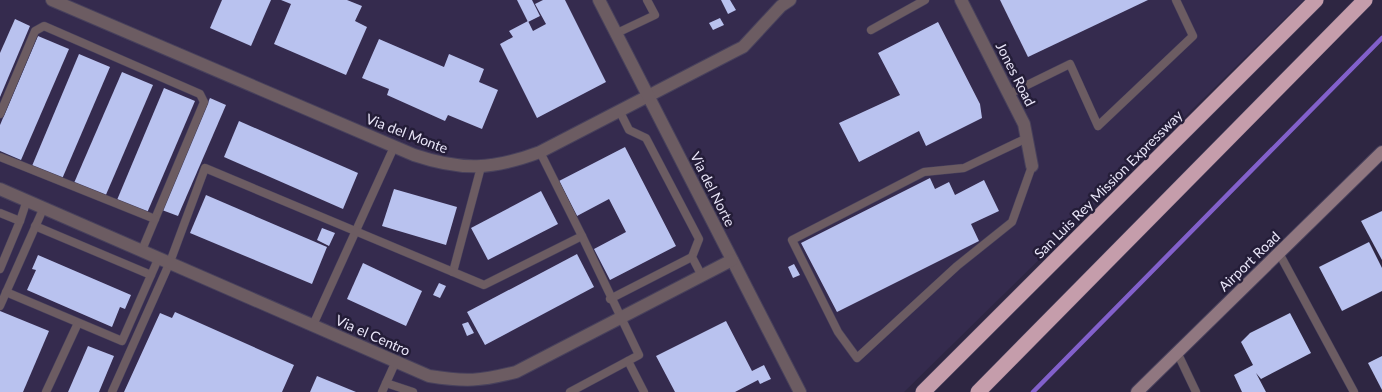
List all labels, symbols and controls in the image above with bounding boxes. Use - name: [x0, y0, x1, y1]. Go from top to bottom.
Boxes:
- street label: Jones Road: [993, 39, 1039, 109]
- street label: San Luis Rey Mission Expressway: [1030, 106, 1186, 262]
- street label: Via del Monte: [364, 110, 450, 156]
- street label: Via del Norte: [687, 149, 739, 229]
- street label: Airport Road: [1215, 228, 1283, 294]
- street label: Via el Centro: [333, 311, 413, 359]

